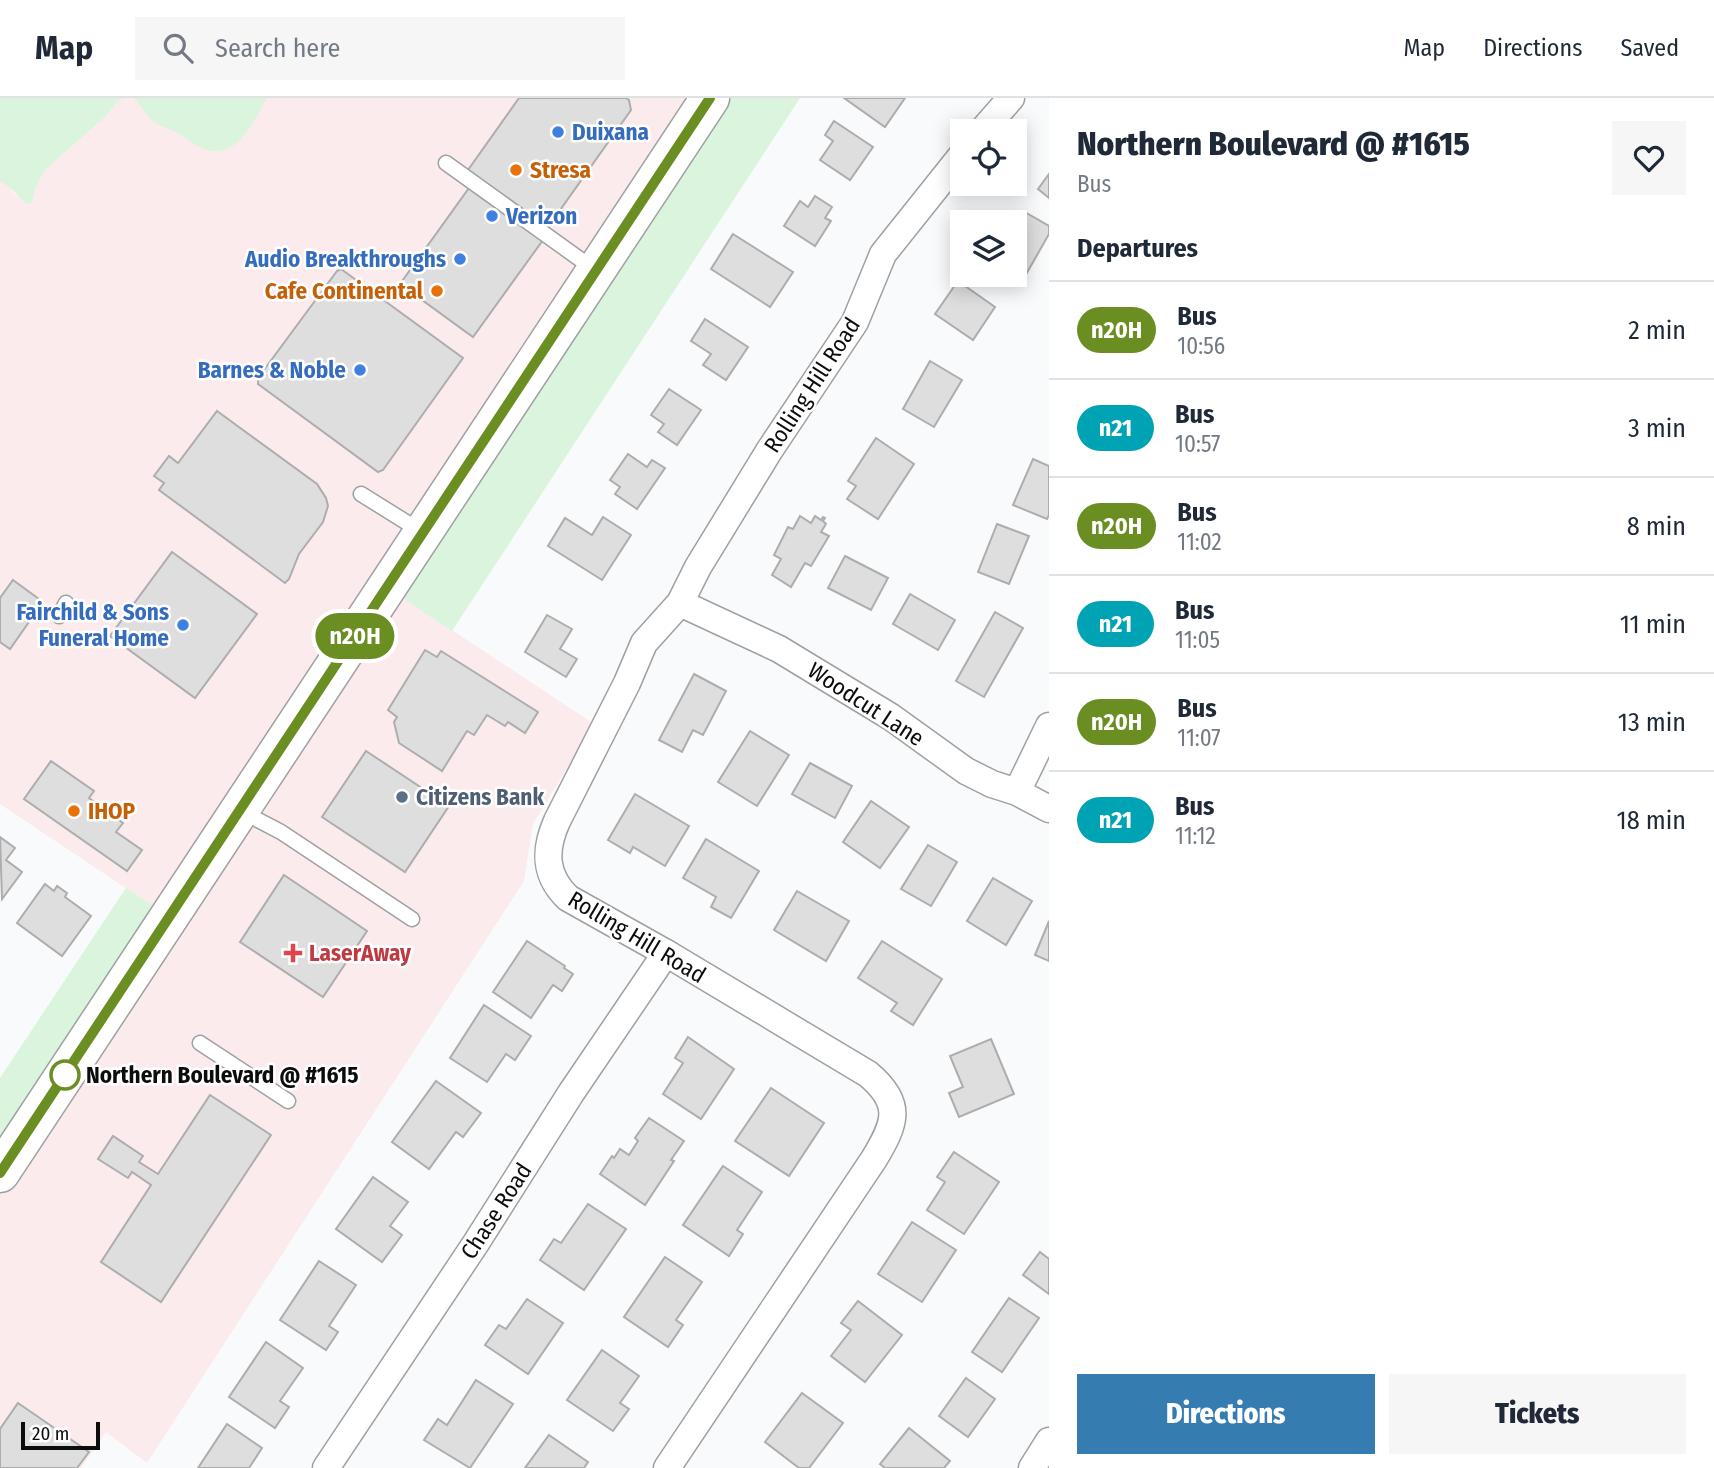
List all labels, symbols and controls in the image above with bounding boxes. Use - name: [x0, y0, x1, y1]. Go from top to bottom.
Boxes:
- search box: [135, 17, 625, 80]
- text: Map: [35, 28, 93, 68]
- icon: search: [159, 29, 197, 67]
- text: Search here: [215, 33, 340, 64]
- text: Map: [1404, 34, 1445, 62]
- text: Directions: [1483, 34, 1582, 62]
- text: Saved: [1620, 34, 1679, 62]
- place label: Duixana: [572, 118, 649, 146]
- map controls: [950, 119, 1027, 287]
- button: locate: [950, 119, 1027, 196]
- button: heart: [1612, 121, 1686, 195]
- marker: Duixana: [550, 124, 566, 140]
- text: Northern Boulevard @ #1615: [1077, 124, 1470, 164]
- place label: Stresa: [530, 156, 591, 184]
- marker: Stresa: [508, 162, 524, 178]
- text: Bus: [1077, 170, 1111, 198]
- place label: Verizon: [505, 202, 577, 230]
- marker: Verizon: [484, 208, 500, 224]
- button: layers: [950, 210, 1027, 287]
- text: Departures: [1077, 233, 1198, 264]
- place label: Audio Breakthroughs: [244, 245, 446, 273]
- marker: Audio Breakthroughs: [452, 251, 468, 267]
- place label: Cafe Continental: [265, 277, 424, 305]
- marker: Cafe Continental: [429, 283, 445, 299]
- text: Bus: [1177, 301, 1217, 332]
- street label: Rolling Hill Road: [758, 312, 866, 458]
- text: 2 min: [1628, 315, 1686, 346]
- text: n20H: [1091, 316, 1142, 344]
- text: 10:56: [1177, 332, 1225, 360]
- place label: Barnes & Noble: [198, 356, 346, 384]
- marker: Barnes & Noble: [352, 362, 368, 378]
- text: Bus: [1175, 399, 1214, 430]
- text: 3 min: [1628, 413, 1686, 444]
- text: n21: [1099, 414, 1132, 442]
- text: 10:57: [1175, 430, 1220, 458]
- text: Bus: [1177, 497, 1217, 528]
- text: 8 min: [1627, 511, 1686, 542]
- text: n20H: [1091, 512, 1142, 540]
- text: 11:02: [1177, 528, 1222, 556]
- text: Bus: [1175, 595, 1214, 626]
- place label: Fairchild & Sons Funeral Home: [17, 598, 169, 652]
- text: 11 min: [1620, 609, 1686, 640]
- text: n21: [1099, 610, 1132, 638]
- line badge: n20H: [306, 613, 404, 659]
- marker: Fairchild & Sons Funeral Home: [175, 617, 191, 633]
- text: n20H: [329, 622, 381, 650]
- text: 11:05: [1175, 626, 1220, 654]
- street label: Woodcut Lane: [803, 656, 929, 752]
- text: Bus: [1177, 693, 1217, 724]
- text: 13 min: [1618, 707, 1686, 738]
- text: n20H: [1091, 708, 1142, 736]
- text: 11:07: [1177, 724, 1221, 752]
- place label: Citizens Bank: [416, 783, 544, 811]
- marker: Citizens Bank: [394, 789, 410, 805]
- text: Bus: [1175, 791, 1214, 822]
- place label: IHOP: [88, 797, 136, 825]
- marker: IHOP: [66, 803, 82, 819]
- text: 18 min: [1617, 805, 1686, 836]
- text: n21: [1099, 806, 1132, 834]
- text: 11:12: [1175, 822, 1216, 850]
- street label: Rolling Hill Road: [563, 885, 711, 989]
- place label: LaserAway: [309, 939, 412, 967]
- marker: LaserAway: [283, 943, 303, 963]
- marker: Northern Boulevard @ #1615: [50, 1060, 80, 1090]
- place label: Northern Boulevard @ #1615: [86, 1061, 358, 1089]
- street label: Chase Road: [455, 1158, 537, 1264]
- button: Directions: [1077, 1374, 1375, 1454]
- button: Tickets: [1389, 1374, 1686, 1454]
- scale bar: [21, 1419, 100, 1451]
- text: 20 m: [32, 1422, 69, 1445]

